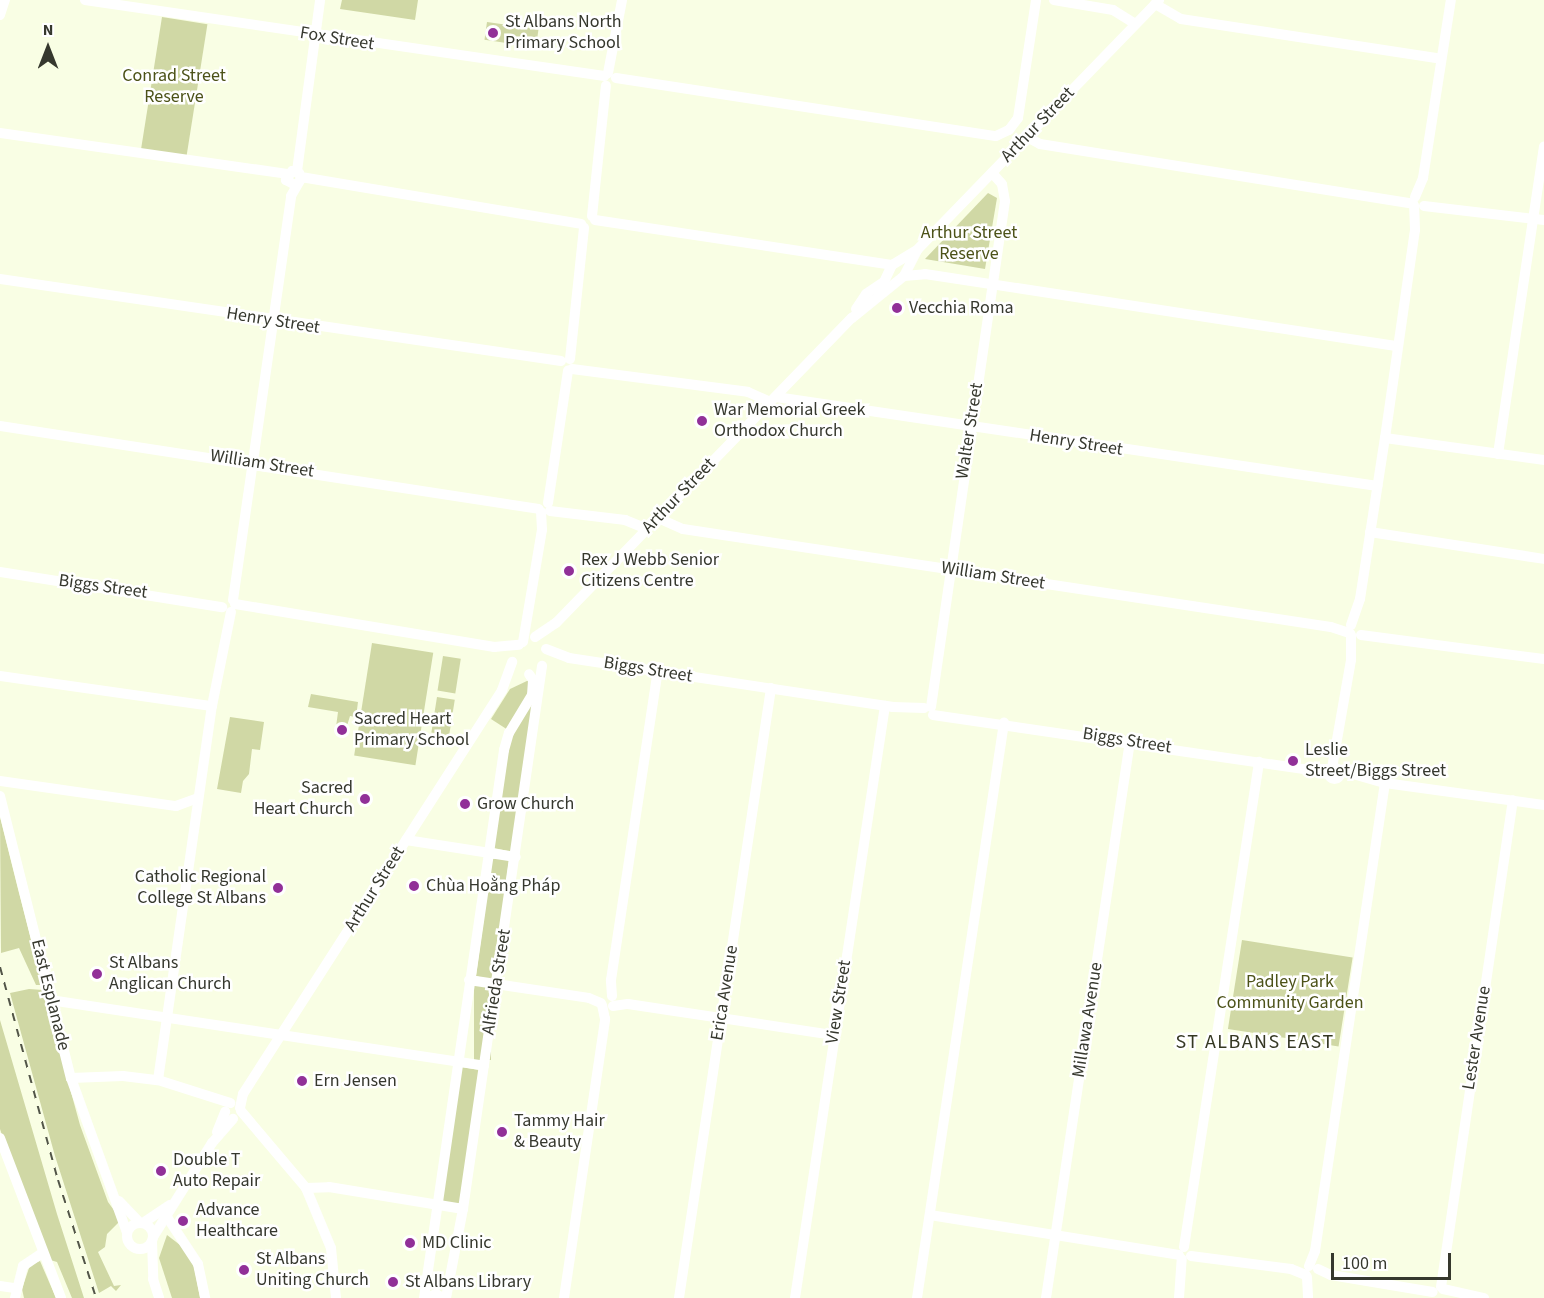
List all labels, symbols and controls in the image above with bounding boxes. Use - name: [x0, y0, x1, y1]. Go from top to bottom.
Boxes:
- place label: St Albans North Primary School: [505, 12, 622, 54]
- north arrow: [18, 18, 78, 78]
- text: N: [43, 19, 53, 41]
- street label: Fox Street: [298, 22, 376, 56]
- marker: St Albans North Primary School: [486, 26, 500, 40]
- park label: Conrad Street Reserve: [122, 66, 226, 109]
- street label: Arthur Street: [997, 83, 1079, 167]
- park label: Arthur Street Reserve: [921, 223, 1017, 266]
- place label: Vecchia Roma: [909, 297, 1014, 319]
- marker: Vecchia Roma: [890, 301, 904, 315]
- street label: Henry Street: [225, 303, 321, 339]
- street label: Walter Street: [952, 381, 988, 481]
- place label: War Memorial Greek Orthodox Church: [714, 400, 865, 442]
- marker: War Memorial Greek Orthodox Church: [695, 414, 709, 428]
- street label: Henry Street: [1028, 425, 1124, 461]
- street label: William Street: [209, 445, 315, 483]
- street label: Arthur Street: [638, 454, 720, 538]
- place label: Rex J Webb Senior Citizens Centre: [581, 550, 719, 592]
- street label: William Street: [940, 557, 1046, 595]
- marker: Rex J Webb Senior Citizens Centre: [562, 564, 576, 578]
- street label: Biggs Street: [57, 570, 149, 604]
- street label: Biggs Street: [602, 652, 694, 688]
- place label: Sacred Heart Primary School: [354, 709, 469, 752]
- marker: Sacred Heart Primary School: [335, 723, 349, 737]
- street label: Biggs Street: [1081, 723, 1173, 759]
- place label: Leslie Street/Biggs Street: [1305, 740, 1446, 783]
- marker: Leslie Street/Biggs Street: [1286, 754, 1300, 768]
- place label: Sacred Heart Church: [254, 778, 353, 820]
- marker: Sacred Heart Church: [358, 792, 372, 806]
- place label: Grow Church: [477, 793, 574, 815]
- marker: Grow Church: [458, 797, 472, 811]
- street label: Arthur Street: [340, 842, 410, 936]
- place label: Catholic Regional College St Albans: [135, 867, 266, 910]
- place label: Chùa Hoằng Pháp: [426, 875, 560, 897]
- marker: Chùa Hoằng Pháp: [407, 879, 421, 893]
- marker: Catholic Regional College St Albans: [271, 881, 285, 895]
- street label: Alfrieda Street: [478, 927, 516, 1037]
- street label: East Esplanade: [26, 937, 74, 1053]
- street label: Erica Avenue: [707, 944, 743, 1042]
- place label: St Albans Anglican Church: [109, 953, 231, 996]
- street label: View Street: [822, 959, 856, 1045]
- street label: Millawa Avenue: [1068, 961, 1108, 1079]
- marker: St Albans Anglican Church: [90, 967, 104, 981]
- park label: Padley Park Community Garden: [1216, 972, 1364, 1014]
- street label: Lester Avenue: [1458, 985, 1496, 1091]
- district label: ST ALBANS EAST: [1175, 1030, 1335, 1054]
- place label: Ern Jensen: [314, 1070, 397, 1092]
- marker: Ern Jensen: [295, 1074, 309, 1088]
- place label: Tammy Hair & Beauty: [514, 1111, 605, 1154]
- marker: Tammy Hair & Beauty: [495, 1125, 509, 1139]
- place label: Double T Auto Repair: [173, 1150, 260, 1192]
- marker: Double T Auto Repair: [154, 1164, 168, 1178]
- place label: Advance Healthcare: [196, 1200, 278, 1242]
- marker: Advance Healthcare: [174, 1212, 192, 1230]
- place label: MD Clinic: [422, 1232, 492, 1254]
- marker: MD Clinic: [403, 1236, 417, 1250]
- scale bar: [1334, 1241, 1454, 1279]
- place label: St Albans Uniting Church: [256, 1249, 369, 1292]
- text: 100 m: [1342, 1251, 1387, 1276]
- marker: St Albans Uniting Church: [237, 1263, 251, 1277]
- place label: St Albans Library: [405, 1271, 531, 1293]
- marker: St Albans Library: [386, 1275, 400, 1289]

